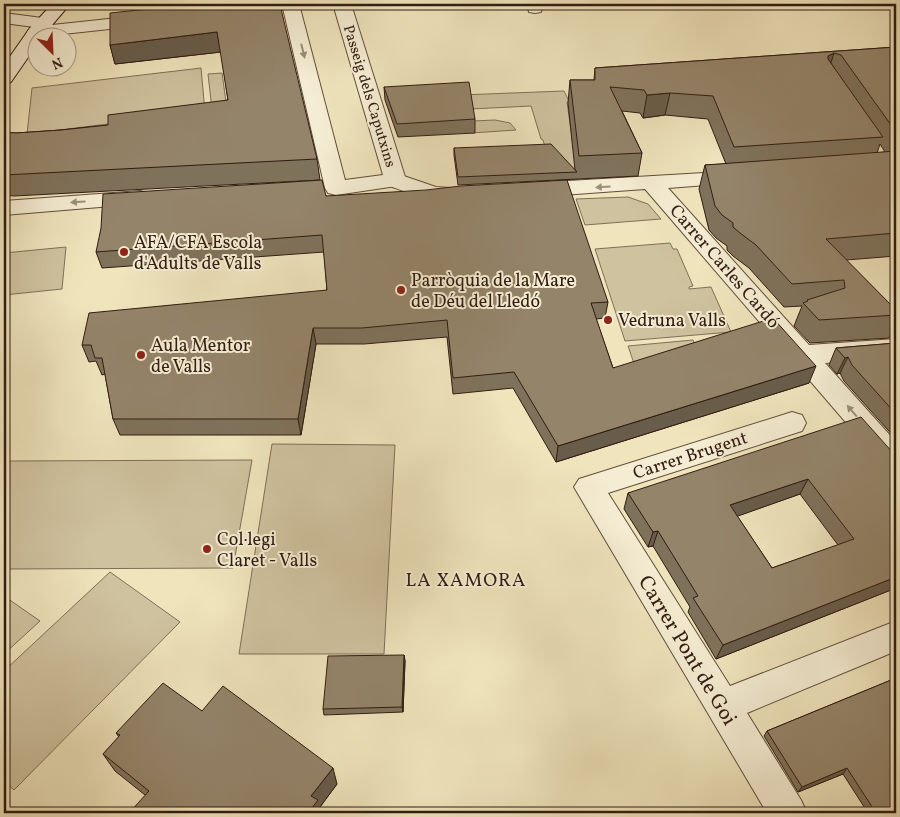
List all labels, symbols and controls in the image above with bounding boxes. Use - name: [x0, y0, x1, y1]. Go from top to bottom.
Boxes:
- street label: Passeig dels Caputxins: [337, 23, 400, 170]
- north arrow: [28, 28, 78, 78]
- one-way arrow: [299, 44, 307, 59]
- text: N: [48, 52, 65, 73]
- one-way arrow: [595, 183, 611, 191]
- one-way arrow: [70, 199, 86, 207]
- street label: Carrer Carles Cardó: [663, 200, 785, 334]
- place label: AFA/CFA Escola d'Adults de Valls: [134, 231, 262, 277]
- marker: AFA/CFA Escola d'Adults de Valls: [118, 246, 130, 258]
- place label: Parròquia de la Mare de Déu del Lledó: [411, 269, 575, 315]
- marker: Parròquia de la Mare de Déu del Lledó: [395, 284, 407, 296]
- place label: Vedruna Valls: [618, 309, 726, 334]
- marker: Vedruna Valls: [602, 314, 614, 326]
- place label: Aula Mentor de Valls: [151, 334, 251, 380]
- marker: Aula Mentor de Valls: [135, 349, 147, 361]
- one-way arrow: [847, 404, 858, 417]
- street label: Carrer Brugent: [630, 426, 751, 487]
- place label: Col·legi Claret - Valls: [217, 528, 317, 574]
- marker: Col·legi Claret - Valls: [201, 543, 213, 555]
- district label: LA XAMORA: [406, 568, 526, 594]
- street label: Carrer Pont de Goi: [630, 570, 743, 731]

